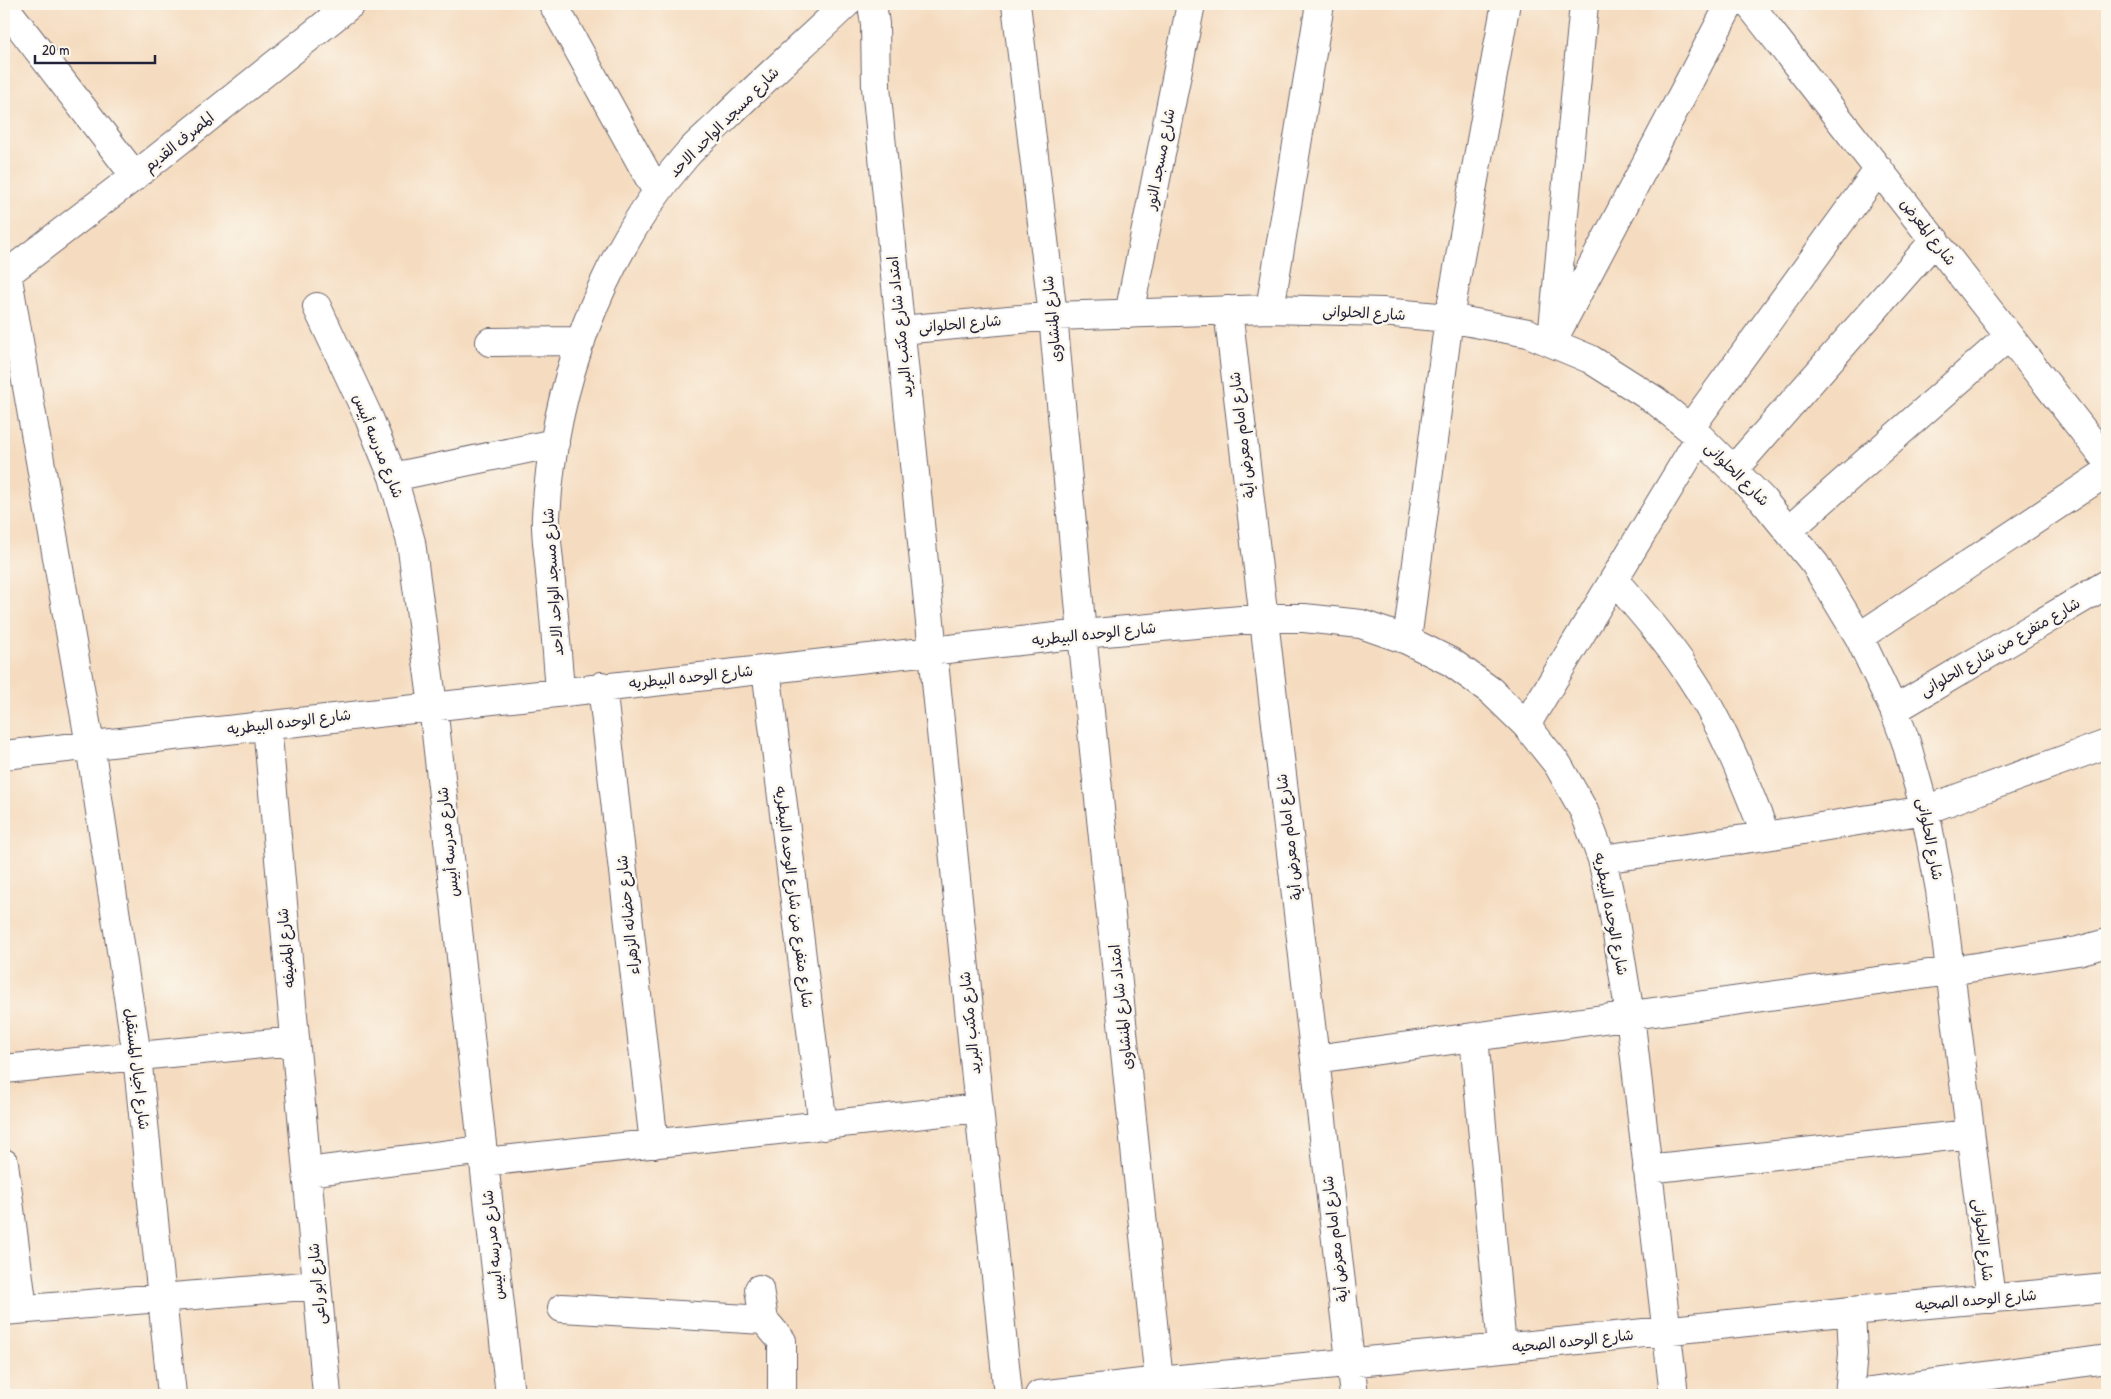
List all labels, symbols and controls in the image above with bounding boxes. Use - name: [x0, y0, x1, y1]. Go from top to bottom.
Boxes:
- scale bar: [35, 32, 155, 64]
- text: 20 m: [42, 39, 69, 60]
- street label: شارع مسجد الواحد الاحد: [664, 62, 783, 181]
- street label: المصرف القديم: [139, 107, 219, 177]
- street label: شارع مسجد النور: [1139, 107, 1180, 212]
- street label: شارع المعرض: [1896, 194, 1961, 270]
- street label: امتداد شارع مكتب البريد: [882, 255, 917, 399]
- street label: شارع المنشاوى: [1037, 275, 1067, 363]
- street label: شارع الحلوانى: [1322, 300, 1406, 325]
- street label: شارع الحلوانى: [918, 309, 1002, 338]
- street label: شارع امام معرض أية: [1223, 371, 1261, 499]
- street label: شارع مدرسه أبيس: [348, 391, 409, 501]
- street label: شارع الحلوانى: [1701, 437, 1774, 510]
- street label: شارع مسجد الواحد الاحد: [537, 507, 568, 657]
- street label: شارع متفرع من شارع الحلوانى: [1916, 592, 2084, 701]
- street label: شارع الوحده البيطريه: [1031, 617, 1157, 650]
- street label: شارع الوحده البيطريه: [628, 660, 754, 693]
- street label: شارع الوحده البيطريه: [226, 703, 352, 740]
- street label: شارع امام معرض أية: [1270, 773, 1308, 901]
- street label: شارع متفرع من شارع الوحده البيطريه: [770, 785, 819, 1009]
- street label: شارع مدرسه أبيس: [431, 786, 464, 898]
- street label: شارع الحلوانى: [1912, 796, 1949, 882]
- street label: شارع الوحده البيطريه: [1589, 851, 1634, 977]
- street label: شارع حضانه الزهراء: [611, 854, 644, 976]
- street label: شارع المضيفه: [272, 907, 299, 989]
- street label: امتداد شارع المنشاوى: [1103, 943, 1138, 1071]
- street label: شارع مكتب البريد: [954, 970, 985, 1076]
- street label: شارع اجيال المستقبل: [120, 1007, 155, 1131]
- street label: شارع امام معرض أية: [1316, 1175, 1354, 1303]
- street label: شارع مدرسه أبيس: [476, 1189, 509, 1301]
- street label: شارع الحلوانى: [1968, 1197, 1999, 1283]
- street label: شارع ابو راعى: [302, 1242, 331, 1326]
- street label: شارع الوحده الصحيه: [1914, 1284, 2038, 1315]
- street label: شارع الوحده الصحيه: [1511, 1324, 1635, 1357]

